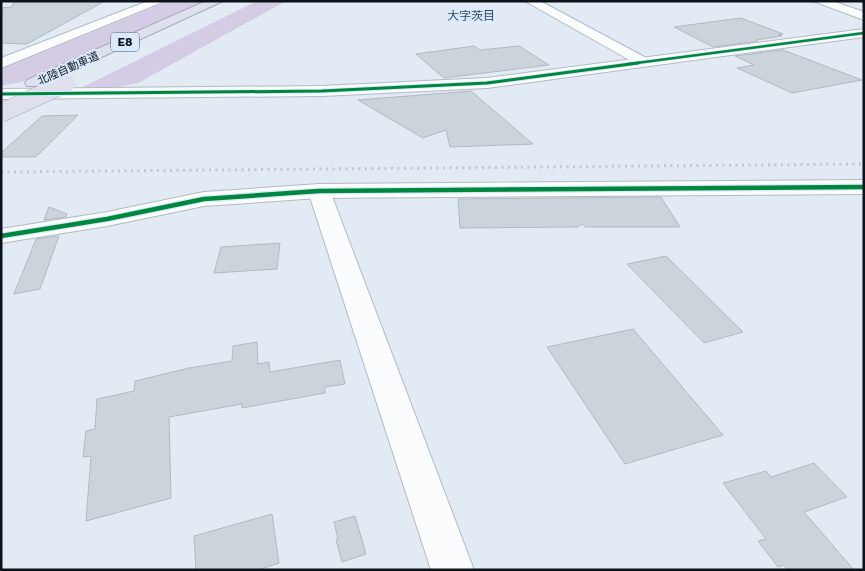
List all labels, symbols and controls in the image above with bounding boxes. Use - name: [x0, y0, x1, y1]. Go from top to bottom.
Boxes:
- district label: 大字茨目: [447, 9, 495, 23]
- road number: E8: [111, 32, 139, 52]
- street label: 北陸自動車道: [35, 49, 101, 88]

